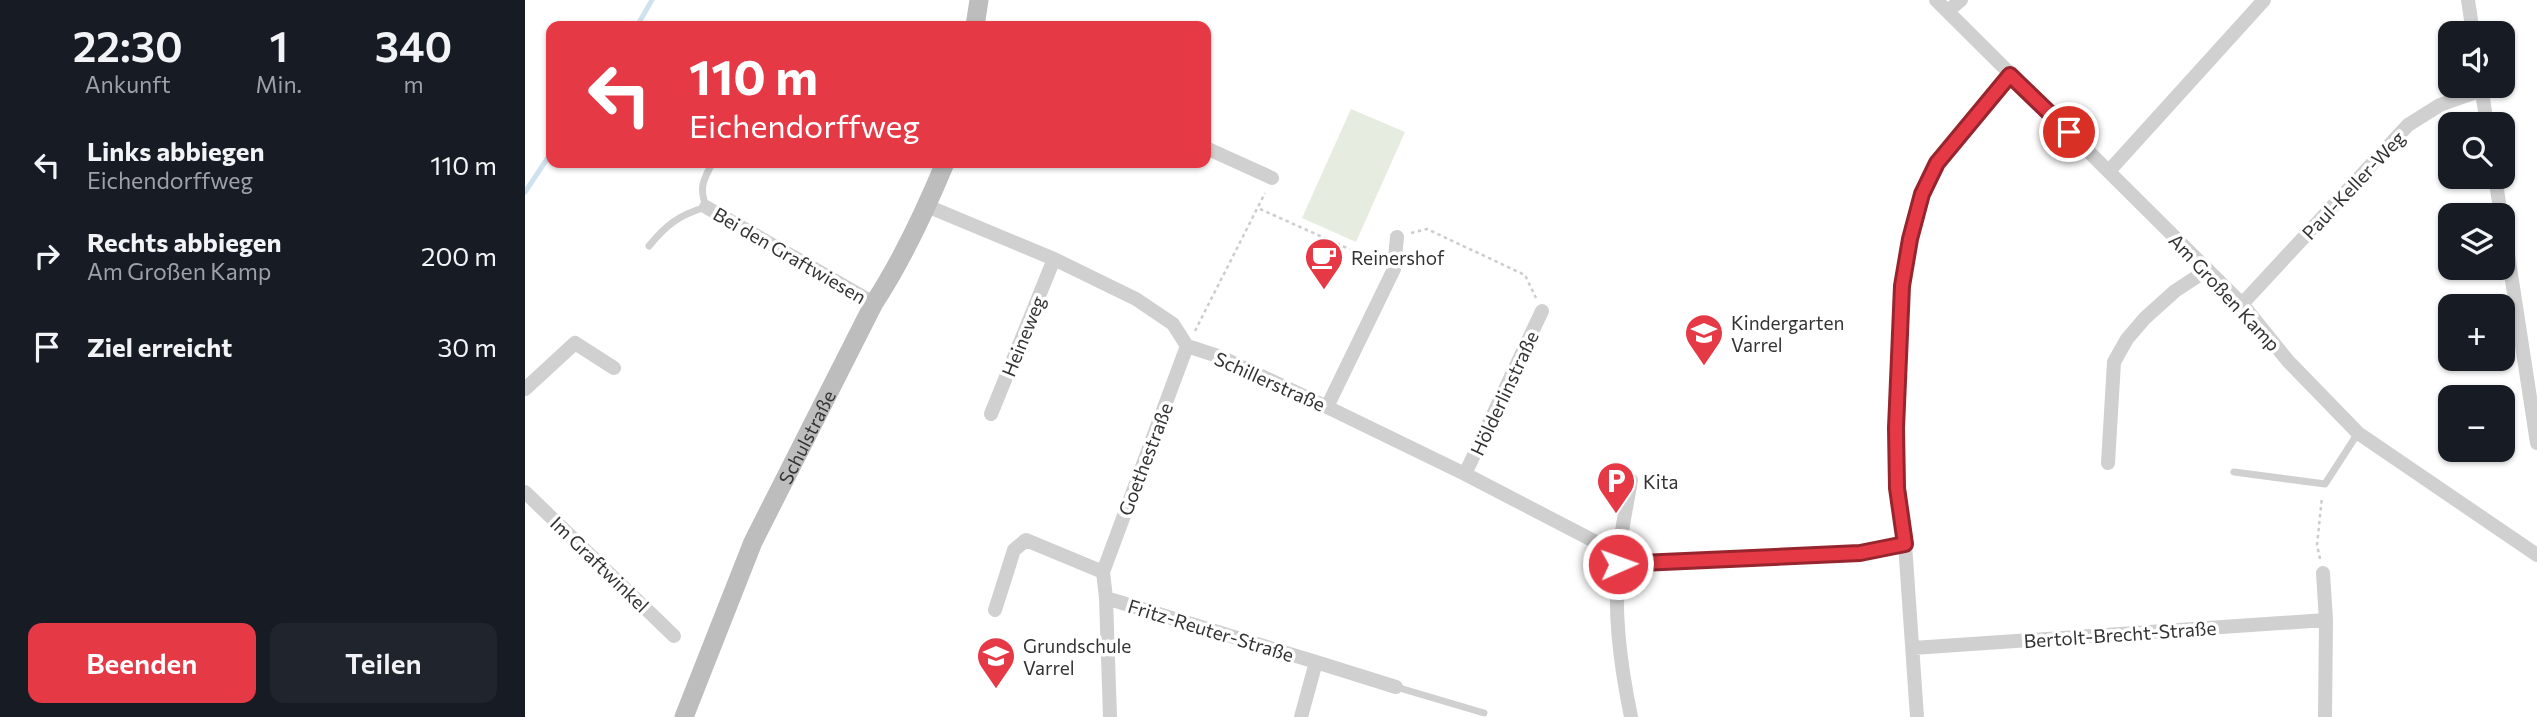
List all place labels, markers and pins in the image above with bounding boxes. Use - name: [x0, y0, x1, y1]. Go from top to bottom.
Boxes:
- pin: [2039, 102, 2099, 162]
- cafe icon: Reinershof: [1303, 236, 1345, 291]
- place label: Reinershof: [1351, 246, 1445, 269]
- place label: Kindergarten Varrel: [1731, 311, 1844, 356]
- school or university icon: Kindergarten Varrel: [1683, 312, 1725, 367]
- parking icon: Kita: [1595, 460, 1637, 515]
- place label: Kita: [1643, 470, 1678, 493]
- place label: Grundschule Varrel: [1023, 634, 1131, 679]
- school or university icon: Grundschule Varrel: [975, 635, 1017, 690]

